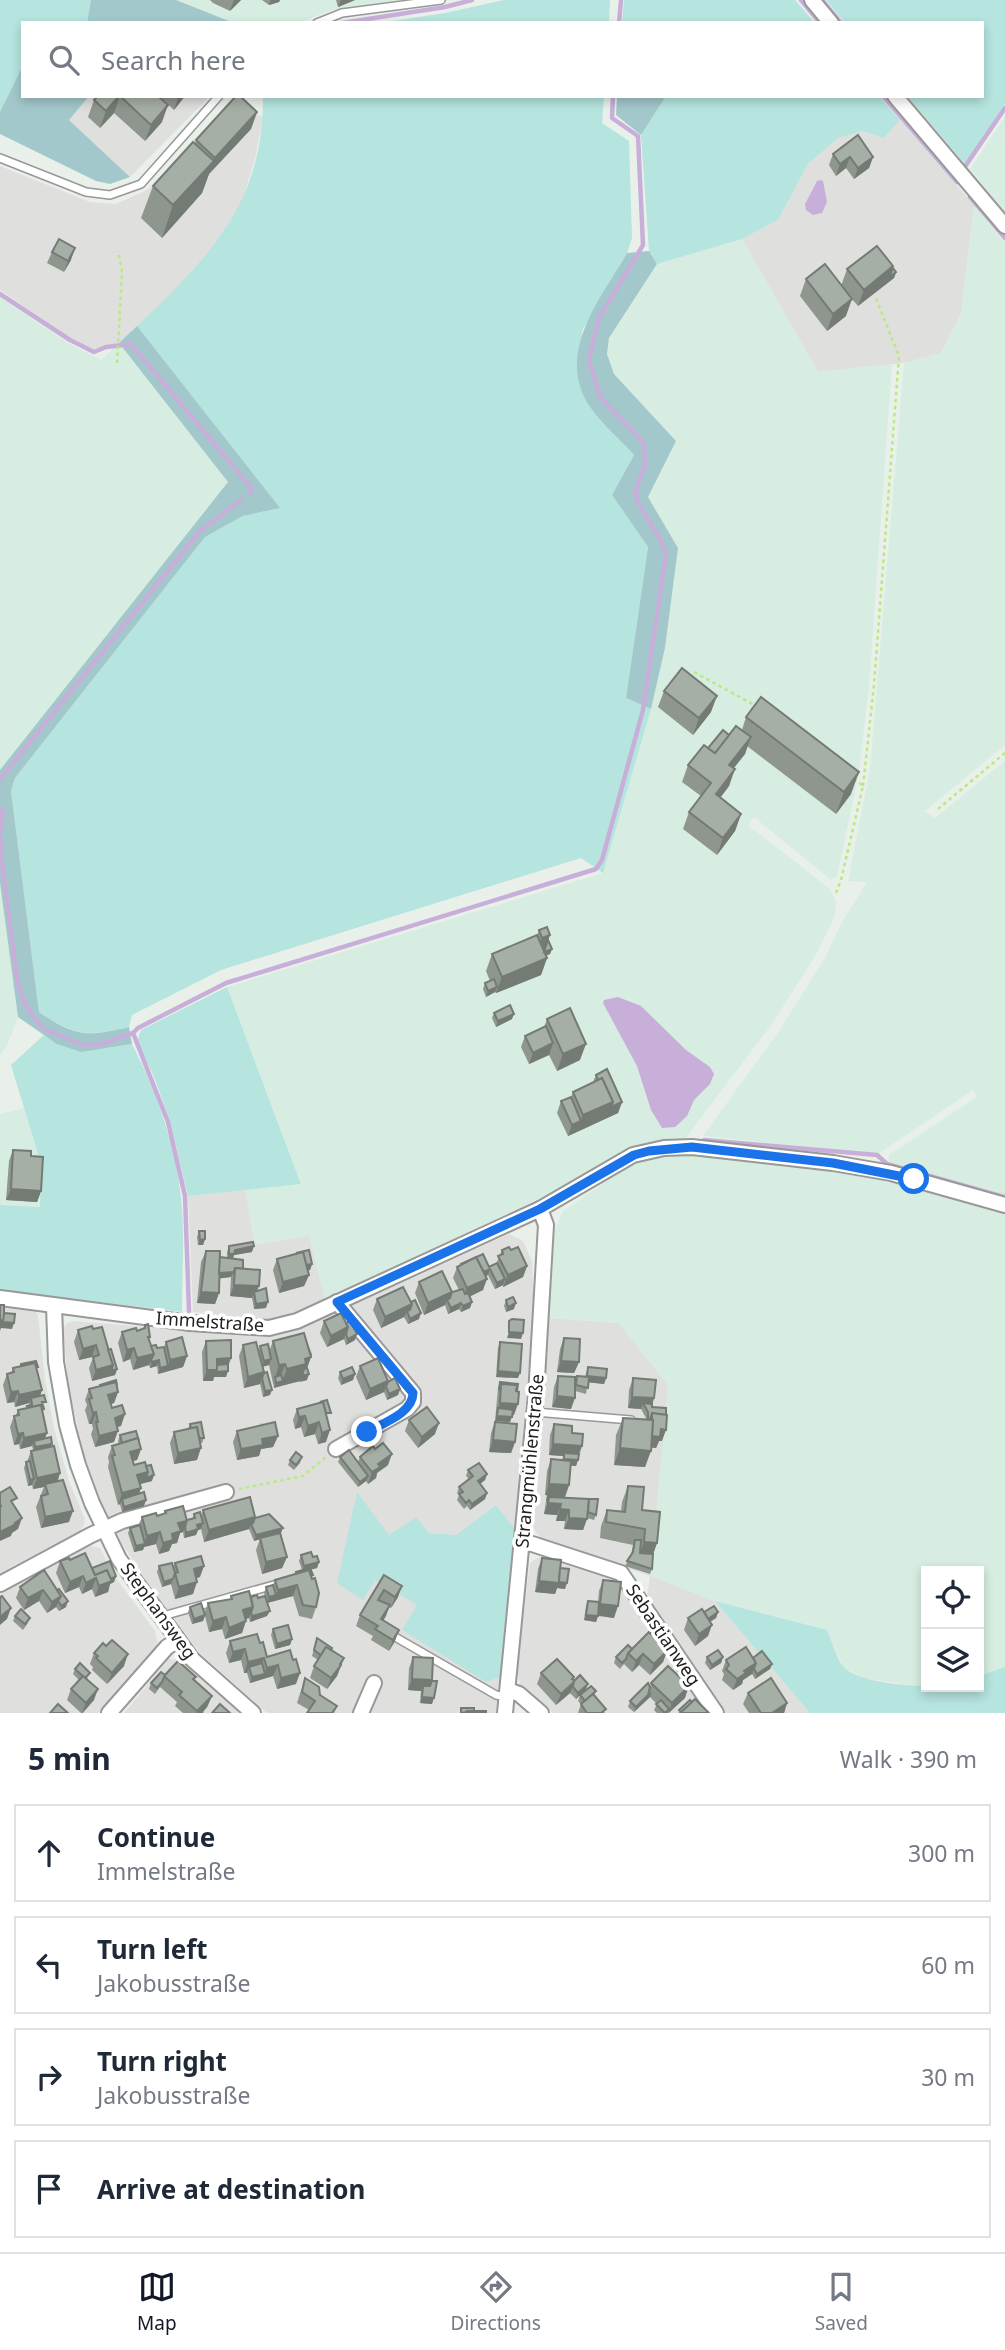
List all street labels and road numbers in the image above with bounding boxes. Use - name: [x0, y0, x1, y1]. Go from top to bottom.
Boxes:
- street label: Immelstraße: [155, 1305, 265, 1337]
- street label: Strangmühlenstraße: [509, 1373, 549, 1549]
- street label: Stephansweg: [116, 1557, 202, 1664]
- street label: Sebastianweg: [621, 1579, 707, 1690]

